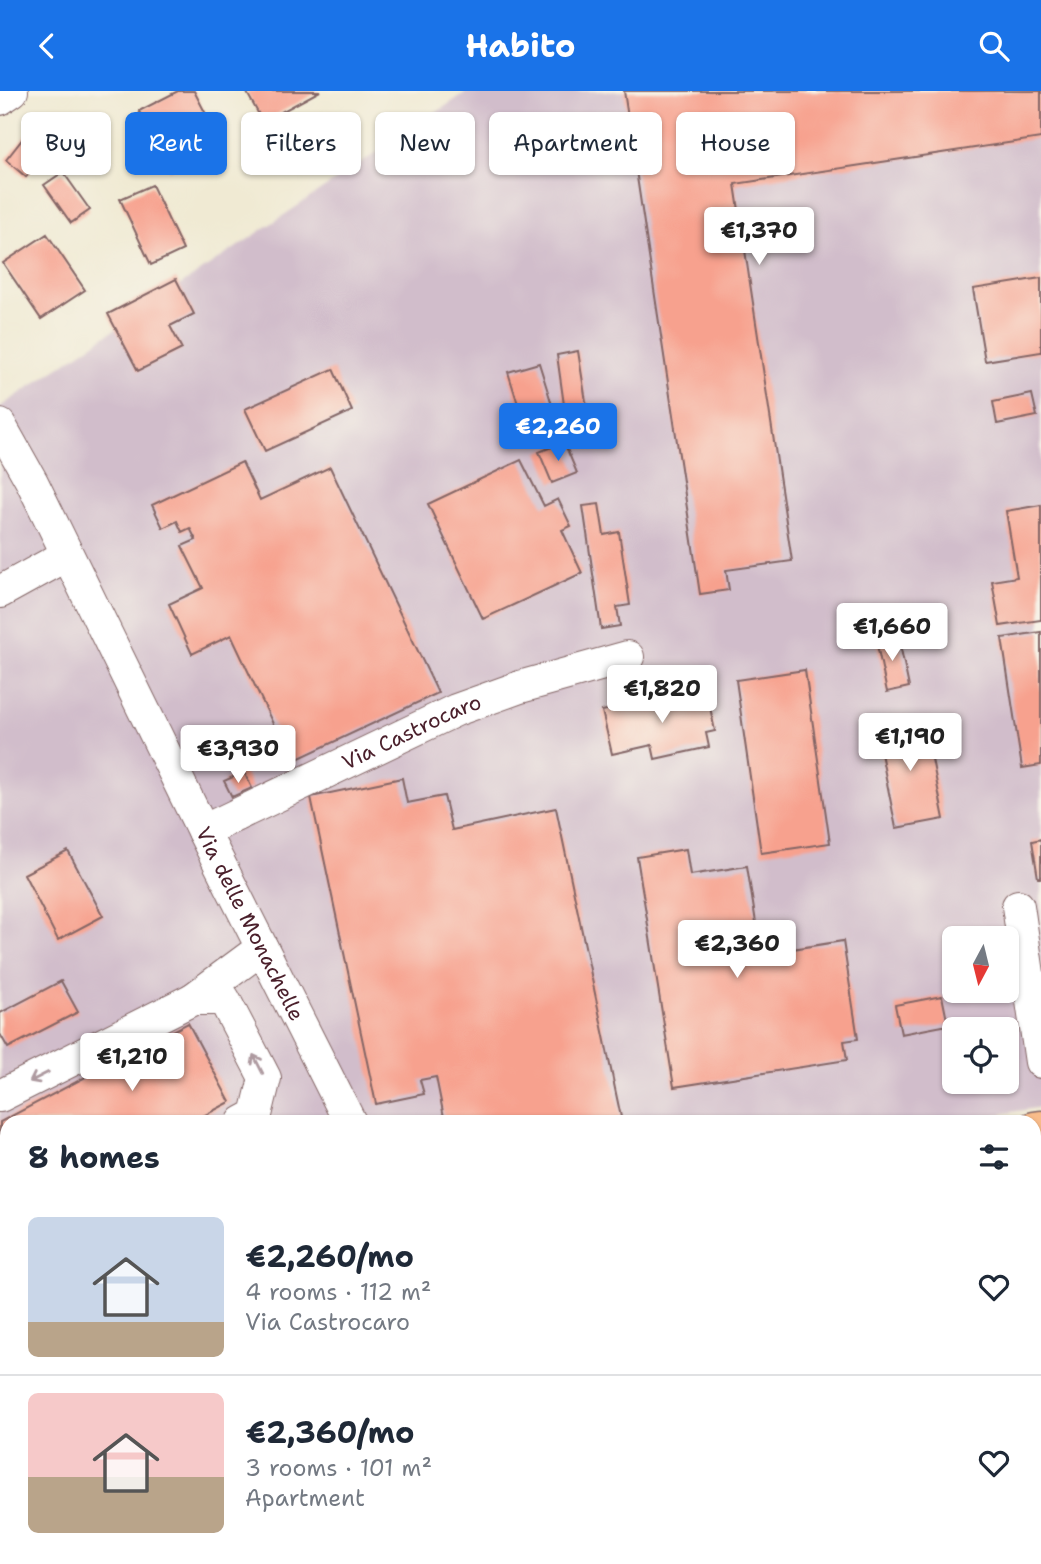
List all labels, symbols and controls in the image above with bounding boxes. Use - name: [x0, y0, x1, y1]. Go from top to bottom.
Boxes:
- text: Habito: [465, 24, 576, 67]
- icon: back: [28, 27, 66, 65]
- icon: search: [975, 27, 1013, 65]
- chip: Buy: [21, 112, 111, 175]
- chip: Rent: [125, 112, 227, 175]
- chip: Filters: [241, 112, 361, 175]
- chip: New: [375, 112, 475, 175]
- chip: Apartment: [489, 112, 662, 175]
- chip: House: [676, 112, 795, 175]
- pin: €1,370: [702, 207, 816, 267]
- text: €1,370: [720, 215, 798, 245]
- pin: €2,260: [501, 403, 615, 463]
- text: €2,260: [515, 411, 601, 441]
- pin: €1,660: [835, 603, 949, 663]
- text: €1,660: [853, 611, 931, 641]
- pin: €1,820: [605, 665, 719, 725]
- text: €1,820: [623, 673, 701, 703]
- street label: Via Castrocaro: [337, 688, 485, 776]
- pin: €1,190: [853, 713, 967, 773]
- text: €1,190: [875, 721, 945, 751]
- pin: €3,930: [181, 725, 295, 785]
- text: €3,930: [197, 733, 279, 763]
- street label: Via delle Monachelle: [189, 822, 311, 1026]
- pin: €2,360: [680, 921, 794, 980]
- north arrow: [942, 926, 1018, 1003]
- map controls: [942, 926, 1019, 1094]
- text: €2,360: [694, 928, 780, 958]
- button: locate: [942, 1017, 1019, 1094]
- pin: €1,210: [75, 1033, 189, 1093]
- text: €1,210: [96, 1041, 168, 1071]
- one-way arrow: [250, 1054, 264, 1075]
- one-way arrow: [29, 1070, 50, 1084]
- text: 8 homes: [28, 1137, 160, 1178]
- icon: filters: [975, 1138, 1013, 1176]
- text: €2,260/mo: [245, 1236, 414, 1277]
- icon: home: [84, 1245, 168, 1329]
- icon: heart: [975, 1268, 1013, 1306]
- text: 4 rooms · 112 m²: [245, 1277, 431, 1307]
- text: Via Castrocaro: [245, 1307, 410, 1337]
- text: €2,360/mo: [245, 1412, 415, 1453]
- icon: home: [84, 1421, 168, 1505]
- icon: heart: [975, 1444, 1013, 1482]
- text: 3 rooms · 101 m²: [245, 1453, 432, 1483]
- text: Apartment: [245, 1483, 365, 1513]

